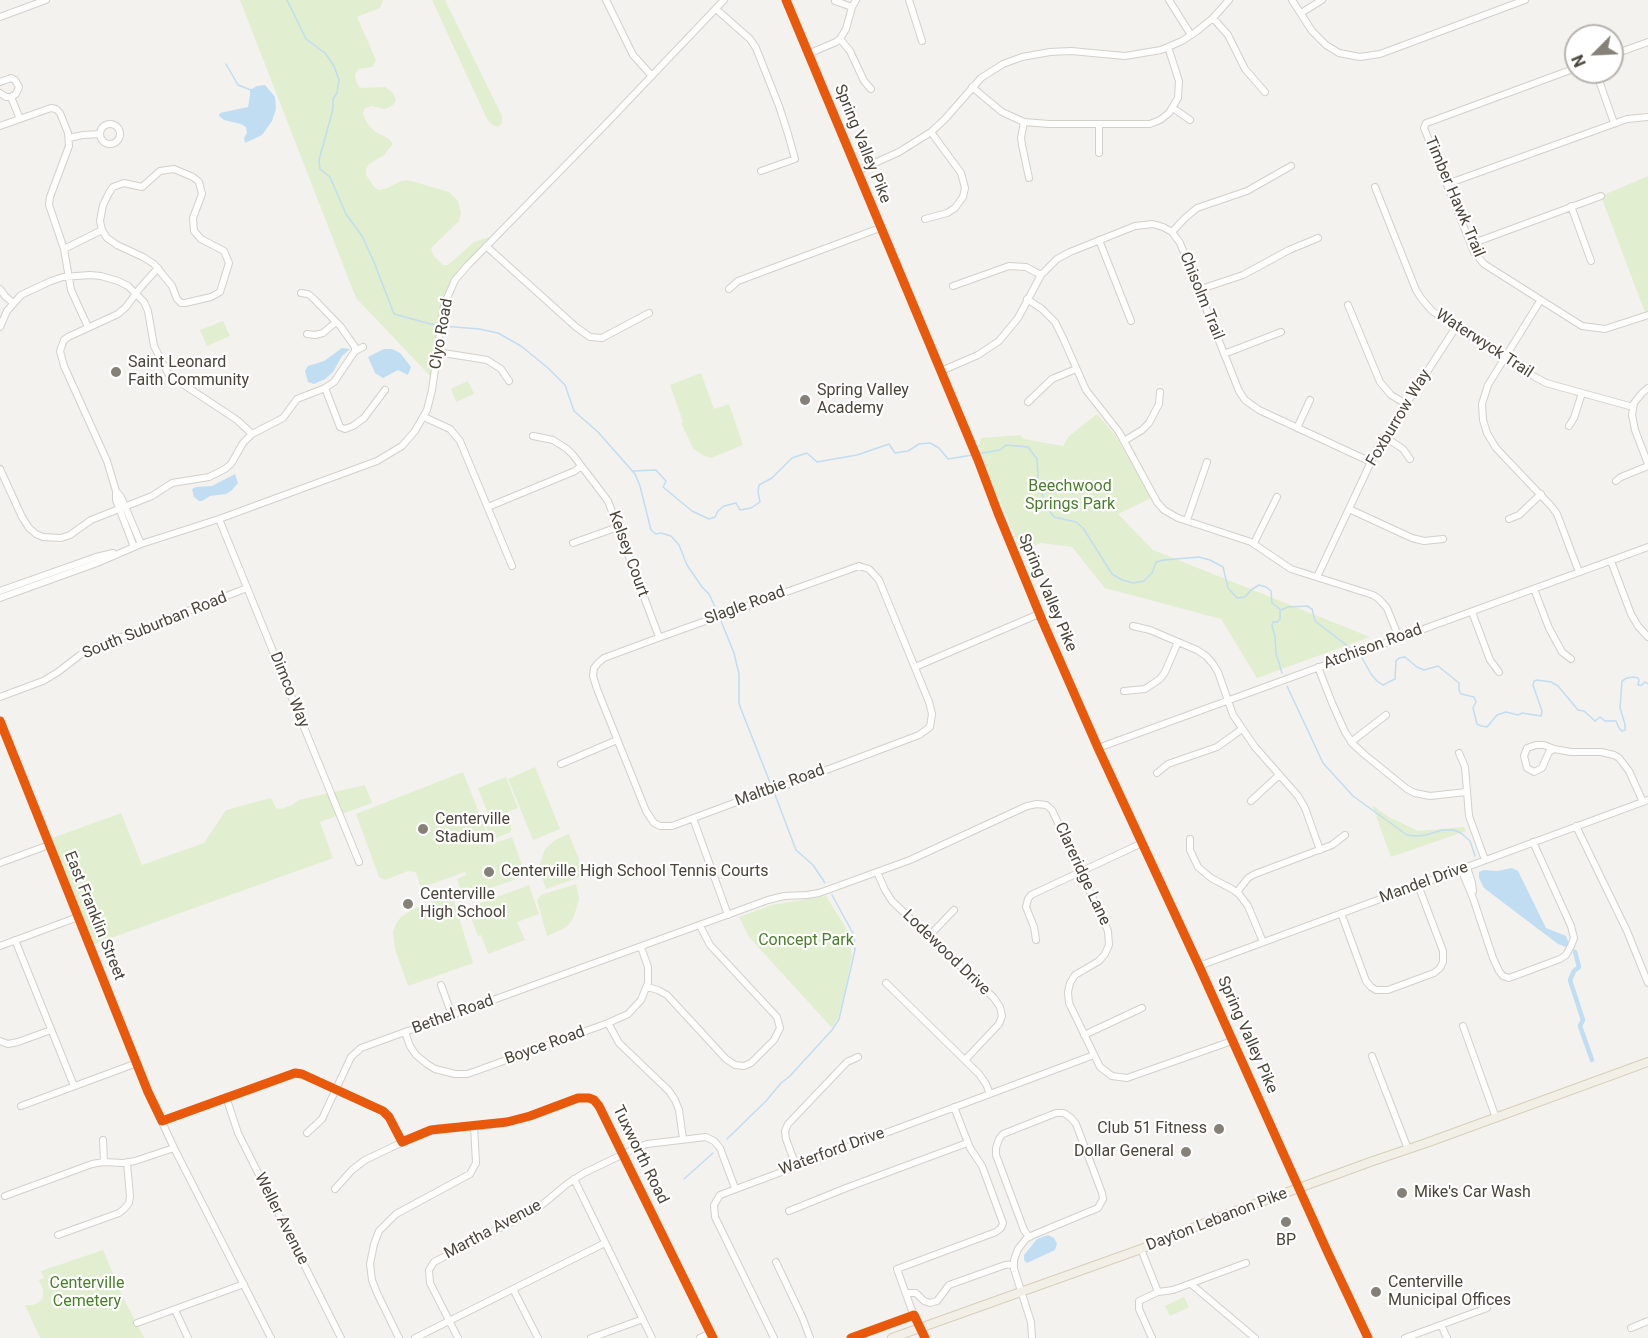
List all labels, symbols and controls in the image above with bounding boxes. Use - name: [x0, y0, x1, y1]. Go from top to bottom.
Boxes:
- north arrow: [1564, 24, 1624, 84]
- text: N: [1568, 52, 1590, 70]
- street label: Spring Valley Pike: [829, 82, 895, 206]
- street label: Timber Hawk Trail: [1420, 134, 1488, 260]
- street label: Chisolm Trail: [1175, 249, 1227, 343]
- street label: Clyo Road: [426, 297, 458, 371]
- street label: Waterwyck Trail: [1432, 305, 1536, 383]
- place label: Saint Leonard Faith Community: [128, 353, 249, 391]
- marker: Saint Leonard Faith Community: [109, 365, 123, 379]
- street label: Foxburrow Way: [1363, 366, 1435, 470]
- place label: Spring Valley Academy: [817, 381, 909, 419]
- marker: Spring Valley Academy: [798, 393, 812, 407]
- park label: Beechwood Springs Park: [1025, 477, 1115, 515]
- street label: Kelsey Court: [604, 509, 652, 599]
- street label: Spring Valley Pike: [1013, 531, 1081, 655]
- street label: Slagle Road: [702, 583, 788, 629]
- street label: South Suburban Road: [80, 588, 230, 664]
- street label: Atchison Road: [1321, 620, 1425, 674]
- street label: Dimco Way: [265, 649, 313, 731]
- street label: Maltbie Road: [733, 761, 827, 811]
- place label: Centerville Stadium: [435, 810, 510, 848]
- street label: Clareridge Lane: [1050, 820, 1114, 928]
- marker: Centerville Stadium: [416, 822, 430, 836]
- street label: East Franklin Street: [59, 849, 129, 983]
- street label: Mandel Drive: [1377, 858, 1471, 908]
- place label: Centerville High School Tennis Courts: [501, 862, 768, 882]
- marker: Centerville High School Tennis Courts: [482, 865, 496, 879]
- place label: Centerville High School: [420, 885, 506, 923]
- marker: Centerville High School: [401, 897, 415, 911]
- street label: Lodewood Drive: [898, 906, 994, 1000]
- park label: Concept Park: [758, 931, 854, 951]
- street label: Spring Valley Pike: [1213, 973, 1281, 1097]
- street label: Bethel Road: [410, 991, 496, 1039]
- street label: Boyce Road: [502, 1023, 588, 1069]
- street label: Tuxworth Road: [608, 1103, 672, 1207]
- place label: Club 51 Fitness: [1097, 1119, 1207, 1139]
- marker: Club 51 Fitness: [1212, 1122, 1226, 1136]
- street label: Waterford Drive: [777, 1124, 887, 1180]
- place label: Dollar General: [1074, 1142, 1174, 1162]
- marker: Dollar General: [1179, 1145, 1193, 1159]
- street label: Weller Avenue: [250, 1170, 312, 1268]
- place label: Mike's Car Wash: [1414, 1183, 1531, 1203]
- street label: Dayton Lebanon Pike: [1144, 1184, 1290, 1256]
- marker: Mike's Car Wash: [1395, 1186, 1409, 1200]
- street label: Martha Avenue: [441, 1196, 545, 1264]
- marker: BP: [1279, 1215, 1293, 1229]
- place label: BP: [1276, 1231, 1296, 1251]
- place label: Centerville Municipal Offices: [1388, 1273, 1511, 1311]
- park label: Centerville Cemetery: [50, 1274, 124, 1312]
- marker: Centerville Municipal Offices: [1369, 1285, 1383, 1299]

